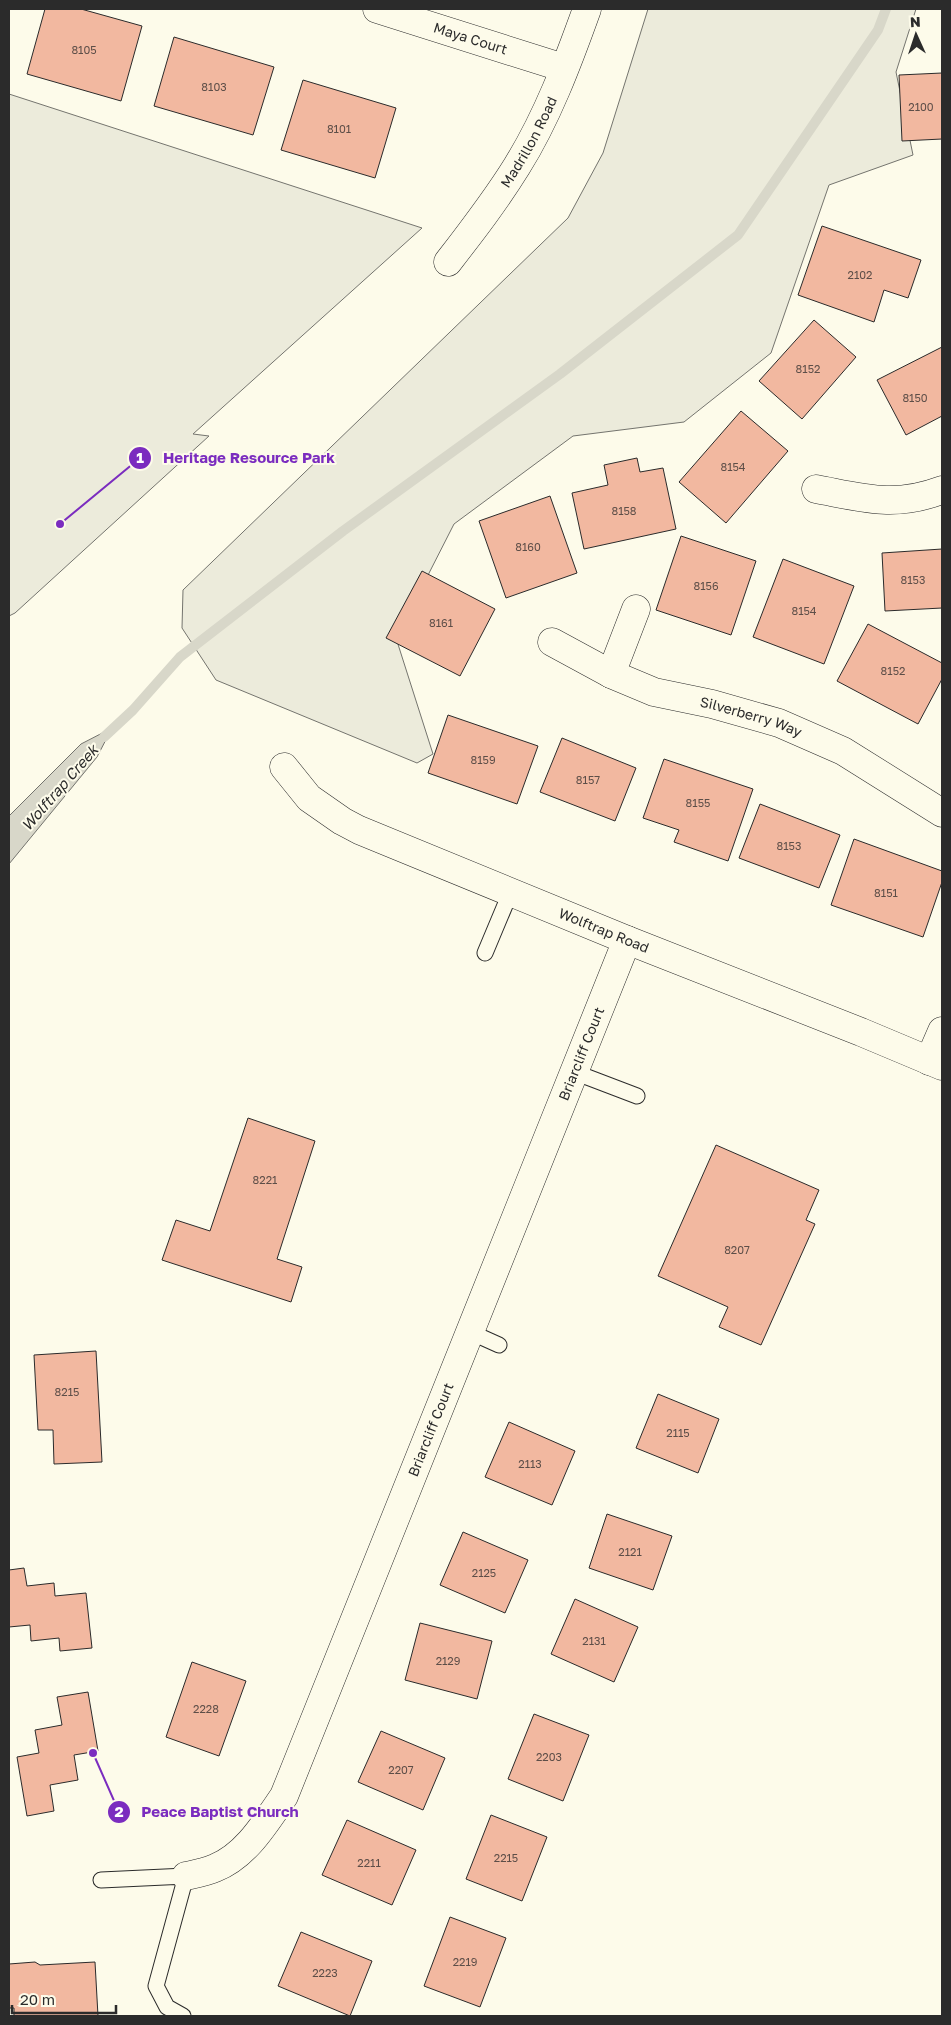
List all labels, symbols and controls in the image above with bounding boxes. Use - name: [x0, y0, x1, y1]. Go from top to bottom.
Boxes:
- north arrow: [891, 10, 941, 60]
- text: N: [910, 13, 921, 30]
- street label: Maya Court: [432, 18, 510, 58]
- house number: 8105: [71, 43, 97, 56]
- house number: 8103: [201, 80, 227, 93]
- street label: Madrillon Road: [496, 94, 560, 191]
- house number: 2100: [908, 100, 934, 113]
- house number: 8101: [327, 122, 351, 135]
- house number: 2102: [848, 268, 872, 281]
- house number: 8152: [796, 362, 820, 375]
- house number: 8150: [902, 391, 928, 404]
- callout: Heritage Resource Park: [128, 443, 345, 473]
- text: 1: [136, 448, 144, 466]
- text: Heritage Resource Park: [163, 448, 335, 466]
- house number: 8154: [720, 460, 746, 473]
- house number: 8158: [611, 504, 637, 517]
- house number: 8160: [515, 540, 541, 553]
- house number: 8153: [901, 573, 925, 586]
- house number: 8156: [693, 579, 719, 592]
- house number: 8154: [791, 604, 817, 617]
- house number: 8161: [429, 616, 453, 629]
- house number: 8152: [881, 664, 905, 677]
- street label: Silverberry Way: [699, 693, 805, 740]
- water label: Wolftrap Creek: [17, 740, 102, 834]
- house number: 8159: [470, 753, 496, 766]
- house number: 8157: [576, 773, 600, 786]
- house number: 8155: [686, 796, 710, 809]
- house number: 8153: [777, 839, 801, 852]
- house number: 8151: [874, 886, 898, 899]
- street label: Wolftrap Road: [556, 904, 652, 956]
- street label: Briarcliff Court: [555, 1004, 607, 1103]
- house number: 8221: [253, 1173, 277, 1186]
- house number: 8207: [724, 1243, 750, 1256]
- street label: Briarcliff Court: [404, 1380, 457, 1479]
- house number: 8215: [55, 1385, 79, 1398]
- house number: 2115: [666, 1426, 690, 1439]
- house number: 2113: [518, 1457, 542, 1470]
- house number: 2121: [618, 1545, 642, 1558]
- house number: 2125: [472, 1566, 496, 1579]
- house number: 2131: [582, 1634, 606, 1647]
- house number: 2129: [436, 1654, 460, 1667]
- house number: 2228: [193, 1702, 219, 1715]
- house number: 2203: [536, 1750, 562, 1763]
- house number: 2207: [388, 1763, 414, 1776]
- callout: Peace Baptist Church: [106, 1797, 309, 1827]
- text: 2: [114, 1802, 124, 1820]
- text: Peace Baptist Church: [141, 1802, 299, 1820]
- house number: 2215: [494, 1851, 518, 1864]
- house number: 2211: [357, 1856, 381, 1869]
- house number: 2219: [453, 1955, 477, 1968]
- house number: 2223: [312, 1966, 338, 1979]
- scale bar: [12, 1982, 116, 2014]
- text: 20 m: [20, 1990, 55, 2008]

